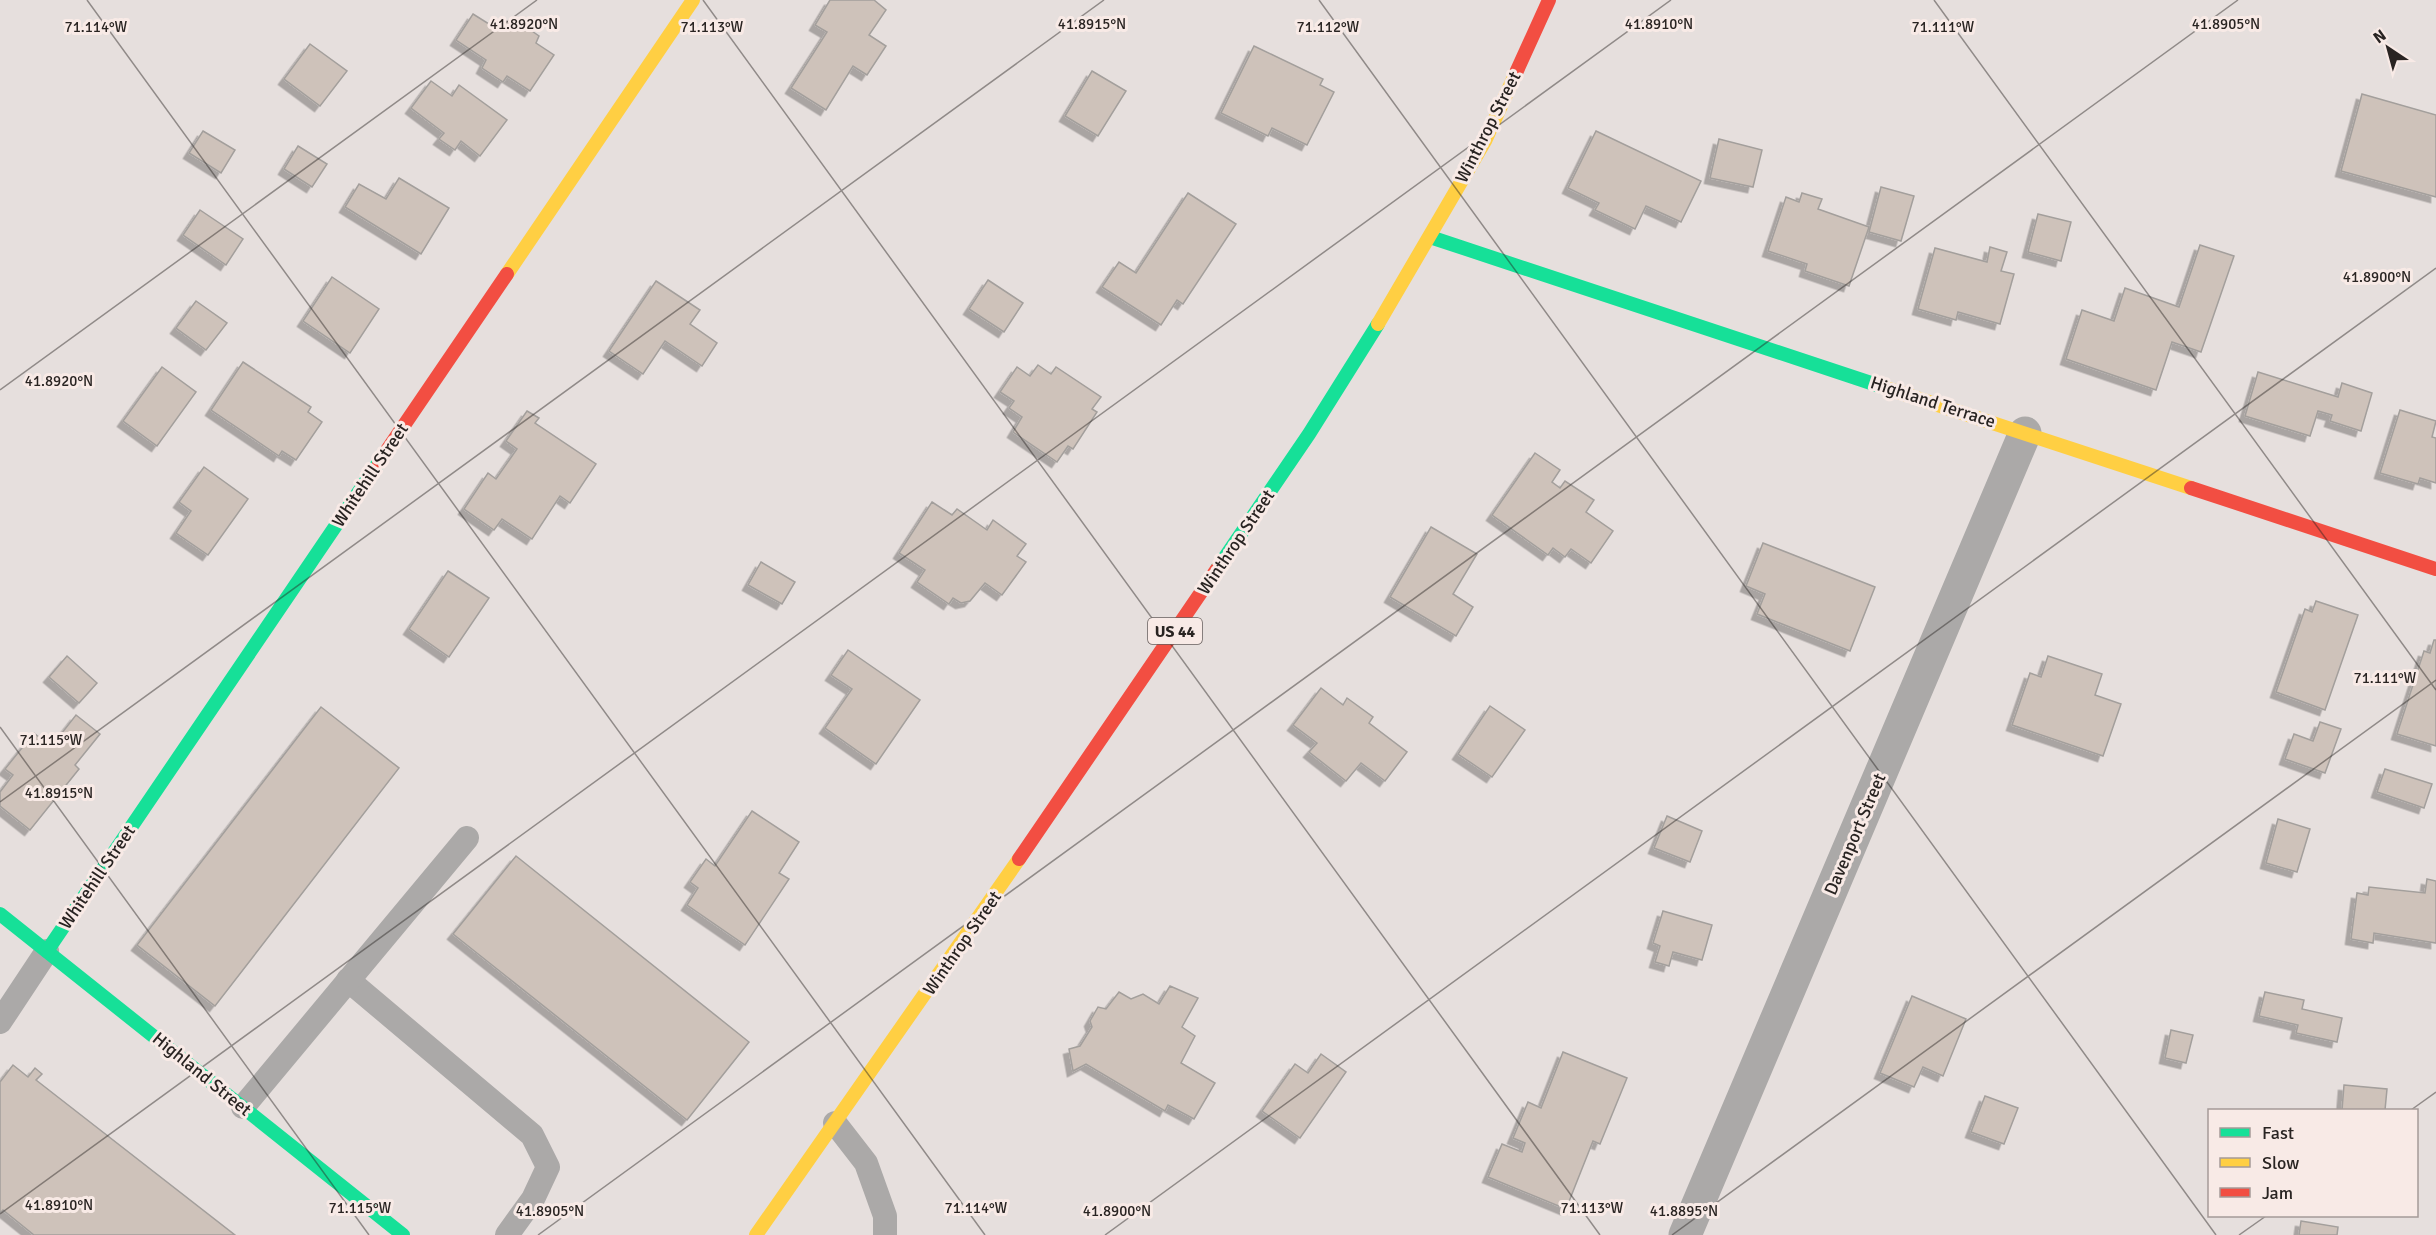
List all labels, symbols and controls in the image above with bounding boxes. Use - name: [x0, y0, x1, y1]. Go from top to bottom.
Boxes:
- text: 41.8920°N: [490, 15, 558, 33]
- text: 41.8915°N: [1058, 15, 1126, 33]
- text: 41.8910°N: [1625, 15, 1693, 33]
- text: 41.8905°N: [2192, 15, 2260, 33]
- text: 71.114°W: [65, 18, 128, 36]
- text: 71.113°W: [681, 18, 744, 36]
- text: 71.112°W: [1297, 18, 1360, 36]
- text: 71.111°W: [1912, 18, 1975, 36]
- north arrow: [2358, 18, 2418, 78]
- text: N: [2369, 25, 2390, 48]
- street label: Winthrop Street: [1450, 68, 1526, 186]
- text: 41.8900°N: [2343, 268, 2411, 286]
- street label: Highland Terrace: [1868, 371, 1998, 433]
- text: 41.8920°N: [25, 372, 93, 390]
- street label: Whitehill Street: [327, 419, 413, 531]
- street label: Winthrop Street: [1193, 485, 1279, 599]
- road number: US 44: [1148, 618, 1202, 644]
- text: 71.111°W: [2354, 669, 2417, 687]
- text: 71.115°W: [20, 731, 83, 749]
- street label: Davenport Street: [1819, 770, 1891, 898]
- text: 41.8915°N: [25, 784, 93, 802]
- street label: Whitehill Street: [54, 821, 140, 933]
- street label: Winthrop Street: [918, 887, 1006, 999]
- street label: Highland Street: [148, 1027, 256, 1121]
- legend: [2208, 1109, 2418, 1217]
- text: Fast: [2262, 1122, 2294, 1144]
- text: Slow: [2262, 1152, 2299, 1174]
- text: Jam: [2262, 1182, 2293, 1204]
- text: 41.8910°N: [25, 1196, 93, 1214]
- text: 71.115°W: [329, 1199, 392, 1217]
- text: 71.114°W: [945, 1199, 1008, 1217]
- text: 71.113°W: [1561, 1199, 1624, 1217]
- text: 41.8905°N: [516, 1202, 584, 1220]
- text: 41.8900°N: [1083, 1202, 1151, 1220]
- text: 41.8895°N: [1650, 1202, 1718, 1220]

